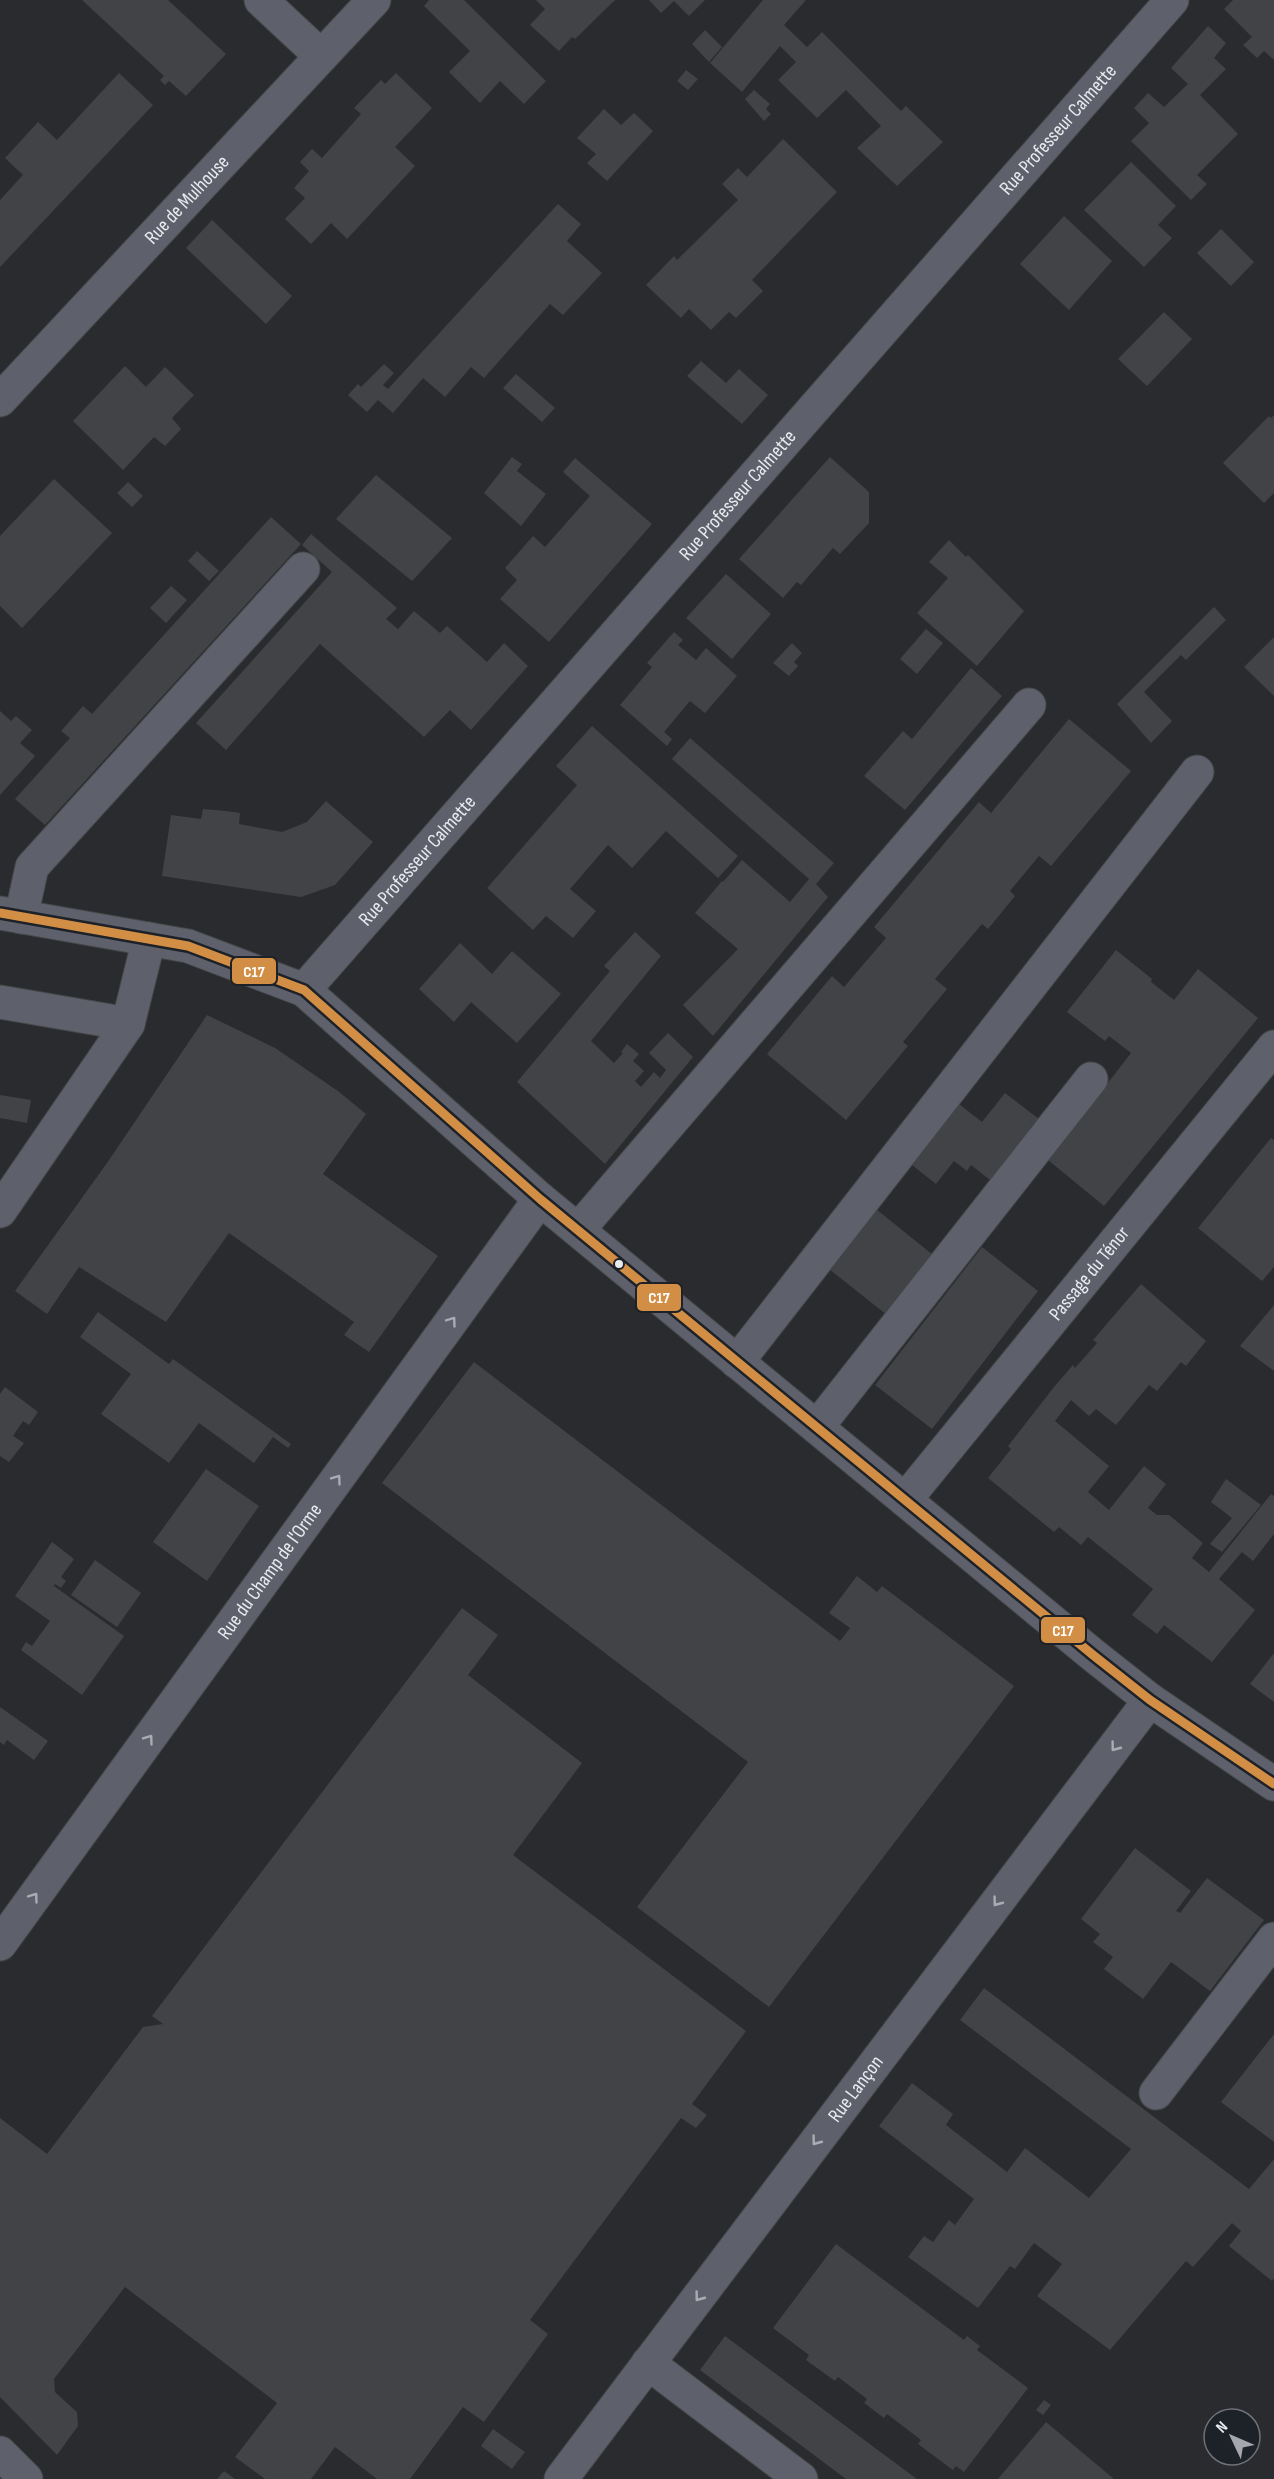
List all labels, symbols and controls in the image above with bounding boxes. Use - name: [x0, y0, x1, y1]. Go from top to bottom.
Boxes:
- street label: Rue Professeur Calmette: [995, 60, 1122, 200]
- street label: Rue de Mulhouse: [140, 150, 234, 249]
- street label: Rue Professeur Calmette: [674, 425, 801, 565]
- street label: Rue Professeur Calmette: [354, 790, 481, 931]
- line badge: C17: [231, 957, 277, 985]
- text: C17: [243, 963, 265, 982]
- street label: Passage du Ténor: [1044, 1222, 1135, 1325]
- unlabelled marker: [613, 1258, 625, 1270]
- line badge: C17: [636, 1283, 682, 1312]
- text: C17: [648, 1289, 670, 1308]
- one-way arrow: [444, 1317, 455, 1328]
- one-way arrow: [330, 1475, 341, 1486]
- street label: Rue du Champ de l'Orme: [213, 1499, 327, 1644]
- line badge: C17: [1040, 1616, 1086, 1644]
- text: C17: [1052, 1622, 1074, 1641]
- one-way arrow: [142, 1735, 153, 1746]
- one-way arrow: [1111, 1740, 1122, 1751]
- one-way arrow: [27, 1892, 38, 1903]
- one-way arrow: [993, 1895, 1004, 1906]
- street label: Rue Lançon: [823, 2051, 889, 2127]
- one-way arrow: [813, 2135, 824, 2146]
- one-way arrow: [695, 2290, 706, 2301]
- north arrow: [1202, 2407, 1262, 2467]
- text: N: [1212, 2418, 1232, 2437]

